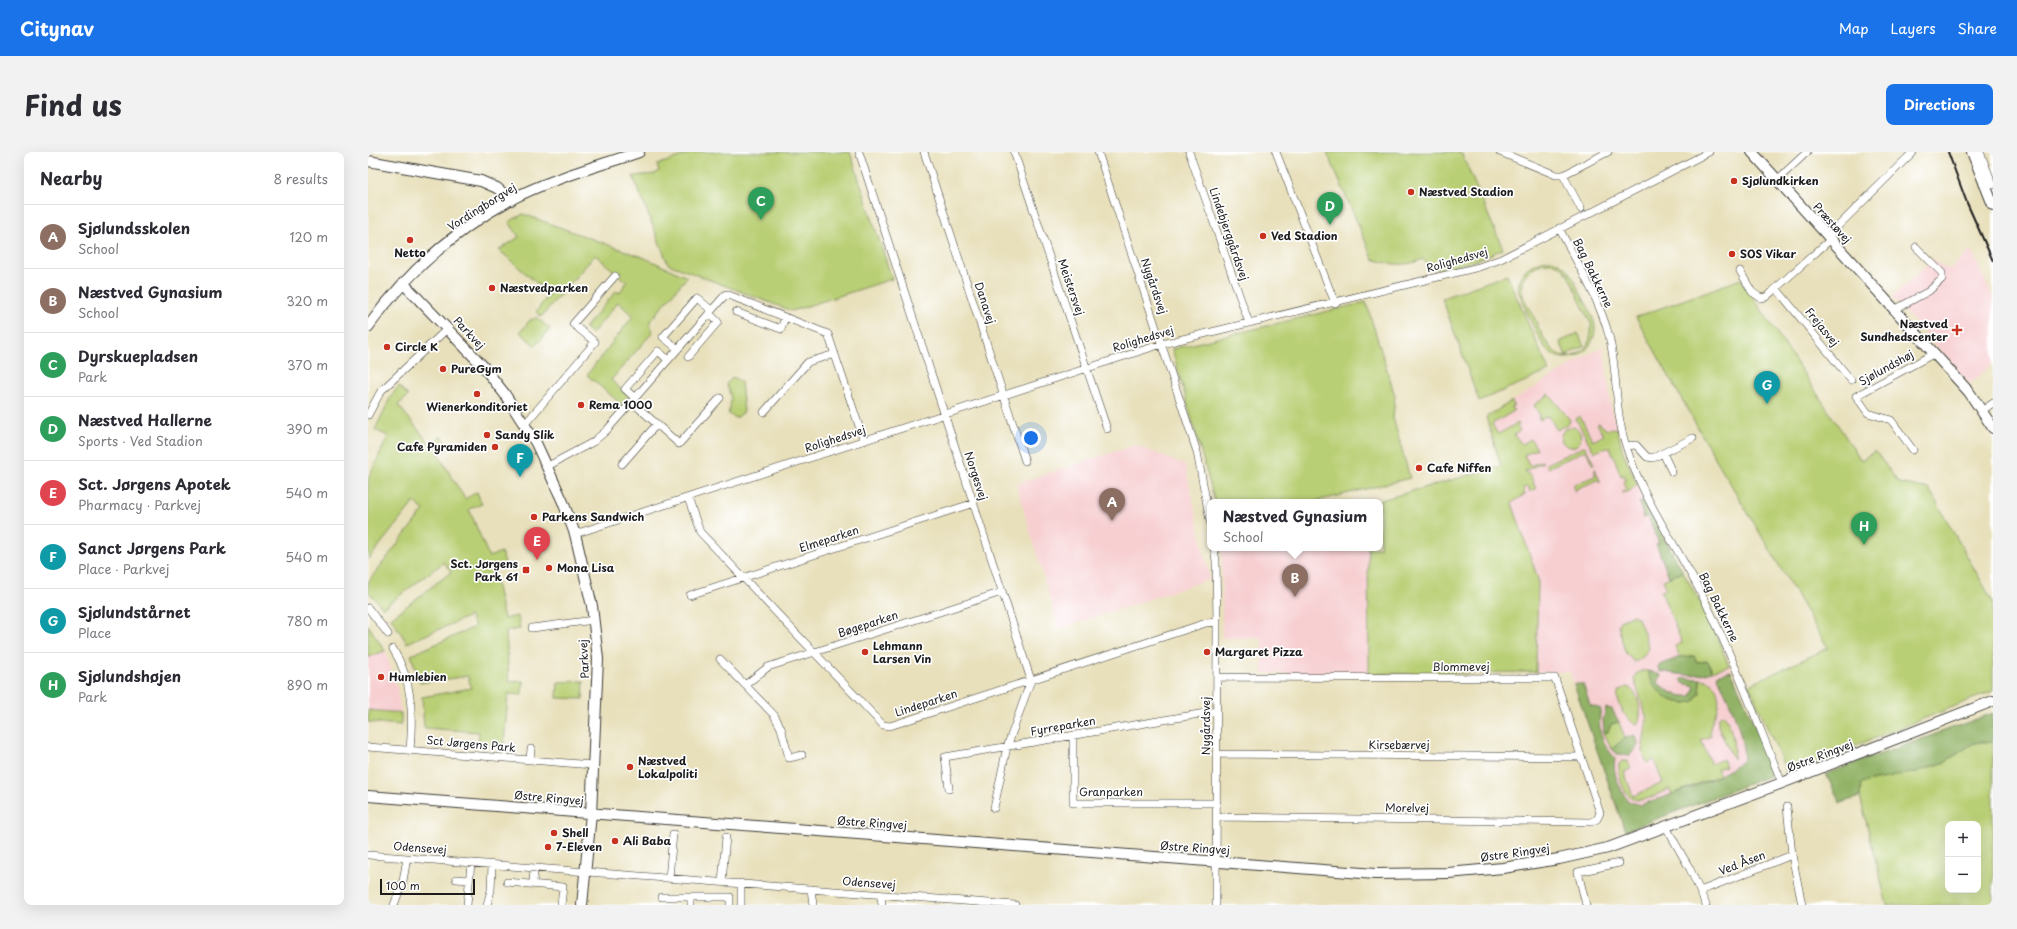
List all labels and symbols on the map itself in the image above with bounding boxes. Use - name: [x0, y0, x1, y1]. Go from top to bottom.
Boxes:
- place label: Sjølundkirken: [1742, 172, 1819, 189]
- marker: Sjølundkirken: [1729, 176, 1739, 186]
- street label: Vordingborgvej: [444, 179, 520, 235]
- place label: Næstved Stadion: [1419, 183, 1514, 200]
- street label: Lindebjerggårdsvej: [1206, 185, 1253, 283]
- pin: C: [748, 187, 774, 220]
- marker: Næstved Stadion: [1406, 187, 1416, 197]
- pin: D: [1317, 192, 1343, 225]
- street label: Præstøvej: [1809, 198, 1856, 247]
- place label: Ved Stadion: [1271, 227, 1338, 244]
- marker: Ved Stadion: [1258, 231, 1268, 241]
- marker: Netto: [405, 235, 415, 245]
- street label: Bag Bakkerne: [1569, 235, 1618, 310]
- street label: Rolighedsvej: [1424, 243, 1490, 276]
- place label: Netto: [394, 244, 426, 261]
- place label: SOS Vikar: [1740, 245, 1797, 262]
- marker: SOS Vikar: [1727, 249, 1737, 259]
- street label: Nygårdsvej: [1137, 255, 1172, 316]
- street label: Meistersvej: [1054, 256, 1089, 317]
- place label: Næstvedparken: [500, 279, 588, 296]
- street label: Danavej: [971, 280, 1000, 326]
- marker: Næstvedparken: [487, 283, 497, 293]
- street label: Frejasvej: [1801, 304, 1843, 350]
- street label: Parkvej: [450, 312, 489, 353]
- place label: Næstved Sundhedscenter: [1860, 315, 1949, 345]
- street label: Rolighedsvej: [1110, 321, 1176, 356]
- marker: Næstved Sundhedscenter: [1951, 324, 1963, 336]
- place label: Circle K: [395, 338, 438, 355]
- marker: Circle K: [382, 342, 392, 352]
- street label: Sjølundshøj: [1855, 345, 1916, 390]
- place label: PureGym: [451, 360, 502, 377]
- marker: PureGym: [438, 364, 448, 374]
- pin: G: [1754, 371, 1780, 404]
- marker: Wienerkonditoriet: [472, 389, 482, 399]
- place label: Rema 1000: [589, 396, 652, 413]
- place label: Wienerkonditoriet: [426, 398, 528, 415]
- marker: Rema 1000: [576, 400, 586, 410]
- street label: Rolighedsvej: [802, 421, 868, 456]
- place label: Sandy Slik: [495, 426, 555, 443]
- your location: [1021, 428, 1041, 448]
- marker: Sandy Slik: [482, 430, 492, 440]
- place label: Cafe Pyramiden: [397, 438, 487, 455]
- marker: Cafe Pyramiden: [490, 442, 500, 452]
- pin: F: [507, 444, 533, 477]
- street label: Norgesvej: [961, 449, 992, 503]
- place label: Cafe Niffen: [1427, 459, 1492, 476]
- marker: Cafe Niffen: [1414, 463, 1424, 473]
- pin: A: [1099, 488, 1125, 521]
- place label: Parkens Sandwich: [542, 508, 645, 525]
- marker: Parkens Sandwich: [529, 512, 539, 522]
- pin: H: [1851, 512, 1877, 545]
- street label: Elmeparken: [797, 521, 861, 556]
- pin: E: [524, 527, 550, 560]
- place label: Sct. Jørgens Park 61: [450, 555, 518, 585]
- place label: Mona Lisa: [557, 559, 615, 576]
- marker: Mona Lisa: [544, 563, 554, 573]
- pin: B: [1282, 564, 1308, 597]
- marker: Sct. Jørgens Park 61: [521, 565, 531, 575]
- street label: Bag Bakkerne: [1695, 569, 1744, 644]
- street label: Bøgeparken: [836, 606, 900, 641]
- place label: Lehmann Larsen Vin: [873, 637, 932, 667]
- street label: Parkvej: [574, 639, 593, 679]
- place label: Margaret Pizza: [1215, 643, 1303, 660]
- marker: Lehmann Larsen Vin: [860, 647, 870, 657]
- marker: Margaret Pizza: [1202, 647, 1212, 657]
- street label: Blommevej: [1432, 658, 1490, 675]
- place label: Humlebien: [389, 668, 447, 685]
- marker: Humlebien: [376, 672, 386, 682]
- street label: Lindeparken: [892, 684, 959, 721]
- street label: Nygårdsvej: [1197, 697, 1214, 755]
- street label: Fyrreparken: [1029, 711, 1097, 740]
- street label: Sct Jørgens Park: [426, 731, 517, 756]
- street label: Østre Ringvej: [1784, 735, 1855, 776]
- street label: Kirsebærvej: [1368, 736, 1430, 753]
- place label: Næstved Lokalpoliti: [638, 752, 697, 782]
- marker: Næstved Lokalpoliti: [625, 762, 635, 772]
- street label: Granparken: [1079, 783, 1143, 800]
- street label: Østre Ringvej: [514, 786, 585, 809]
- street label: Morelvej: [1385, 799, 1429, 816]
- street label: Østre Ringvej: [837, 812, 907, 833]
- place label: Shell: [562, 824, 588, 841]
- marker: Shell: [549, 828, 559, 838]
- place label: Ali Baba: [623, 832, 671, 849]
- marker: Ali Baba: [610, 836, 620, 846]
- street label: Odensevej: [393, 837, 447, 858]
- street label: Østre Ringvej: [1160, 837, 1230, 858]
- place label: 7-Eleven: [556, 838, 602, 855]
- street label: Østre Ringvej: [1479, 839, 1551, 866]
- marker: 7-Eleven: [543, 842, 553, 852]
- street label: Ved Åsen: [1716, 846, 1768, 879]
- street label: Odensevej: [842, 872, 896, 893]
- scale bar: [380, 877, 475, 896]

